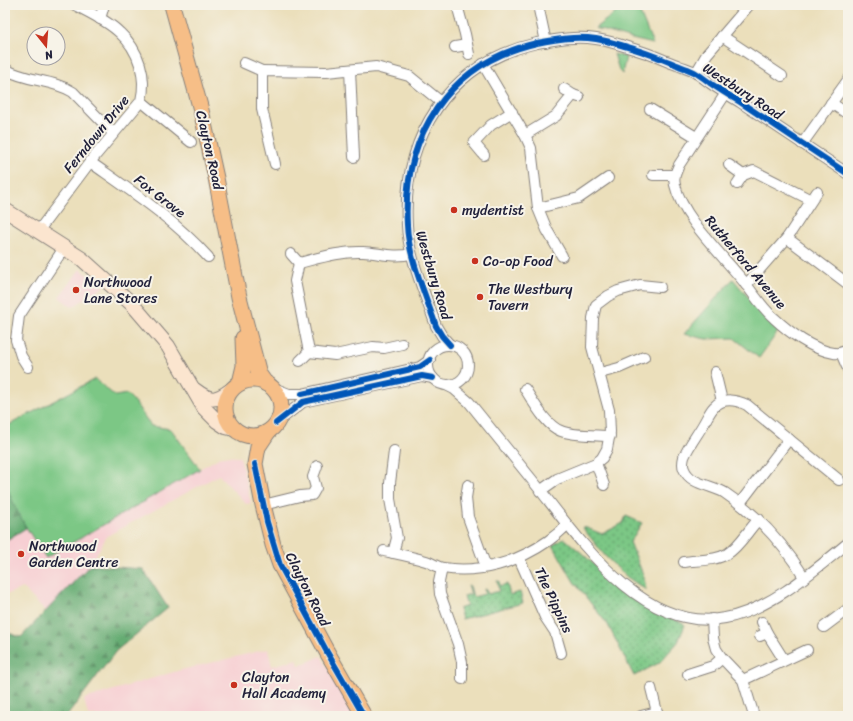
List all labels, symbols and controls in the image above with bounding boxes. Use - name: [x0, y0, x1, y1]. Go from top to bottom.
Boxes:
- north arrow: [26, 26, 66, 66]
- text: N: [42, 45, 56, 65]
- street label: Westbury Road: [697, 56, 789, 128]
- street label: Ferndown Drive: [57, 89, 136, 179]
- street label: Clayton Road: [188, 108, 231, 194]
- street label: Fox Grove: [128, 168, 191, 225]
- place label: mydentist: [462, 198, 524, 223]
- marker: mydentist: [449, 205, 459, 215]
- street label: Rutherford Avenue: [698, 209, 793, 315]
- street label: Westbury Road: [408, 227, 459, 324]
- place label: Co-op Food: [483, 249, 554, 274]
- marker: Co-op Food: [470, 256, 480, 266]
- place label: Northwood Lane Stores: [84, 270, 158, 311]
- place label: The Westbury Tavern: [488, 277, 573, 318]
- marker: Northwood Lane Stores: [71, 285, 81, 295]
- marker: The Westbury Tavern: [475, 292, 485, 302]
- place label: Northwood Garden Centre: [29, 534, 118, 575]
- street label: Clayton Road: [278, 548, 338, 632]
- marker: Northwood Garden Centre: [16, 549, 26, 559]
- street label: The Pippins: [527, 563, 580, 638]
- place label: Clayton Hall Academy: [242, 665, 327, 706]
- marker: Clayton Hall Academy: [229, 680, 239, 690]

